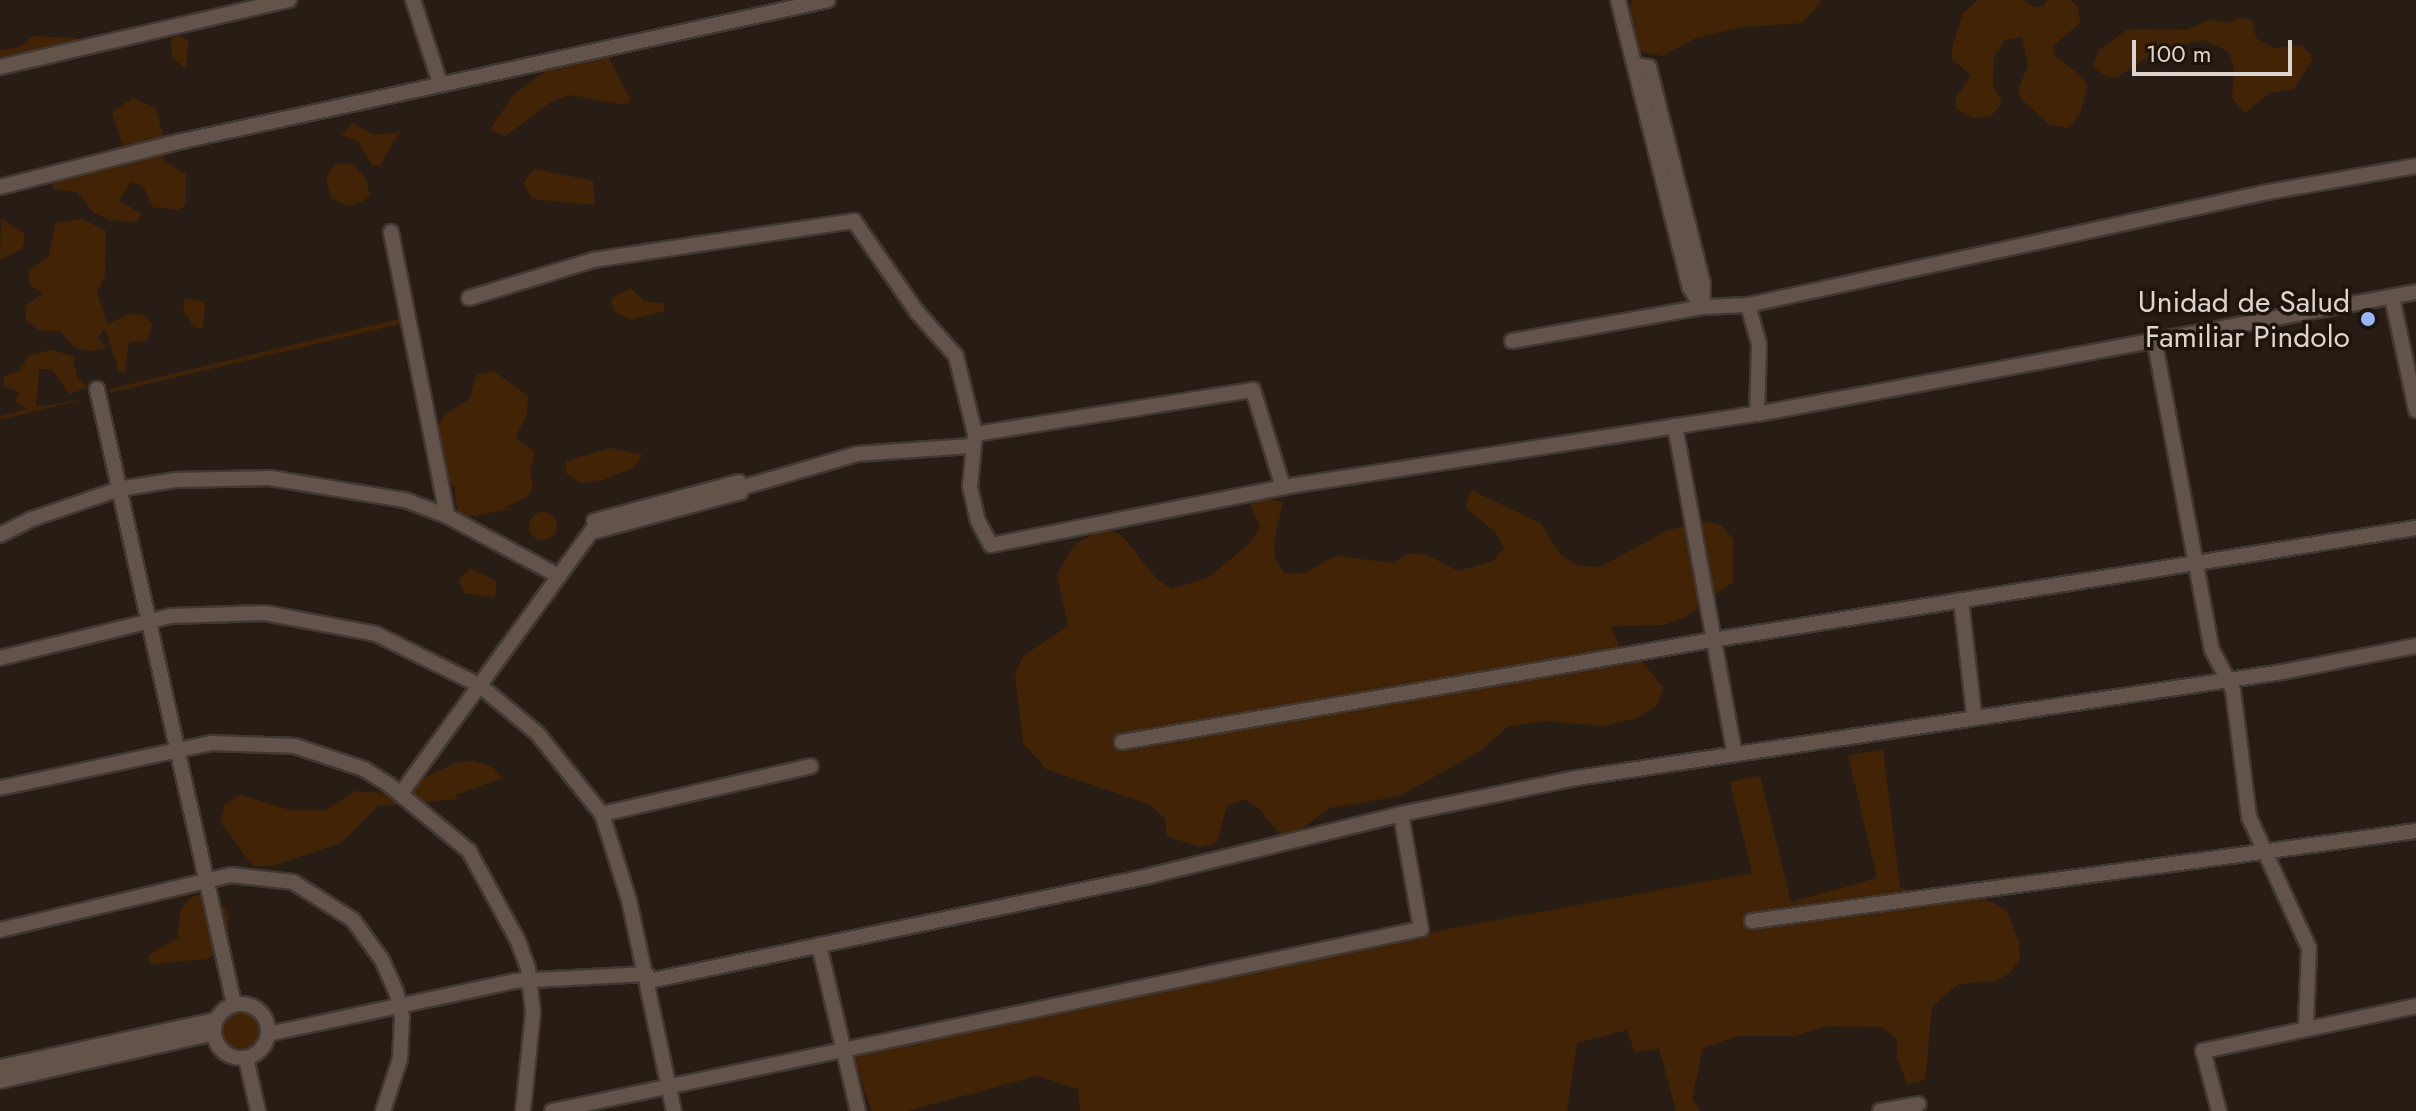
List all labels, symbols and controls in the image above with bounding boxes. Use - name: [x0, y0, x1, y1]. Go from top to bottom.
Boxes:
- scale bar: [2136, 24, 2296, 74]
- text: 100 m: [2146, 36, 2212, 71]
- place label: Unidad de Salud Familiar Pindolo: [2138, 284, 2350, 354]
- marker: Unidad de Salud Familiar Pindolo: [2357, 308, 2379, 330]

